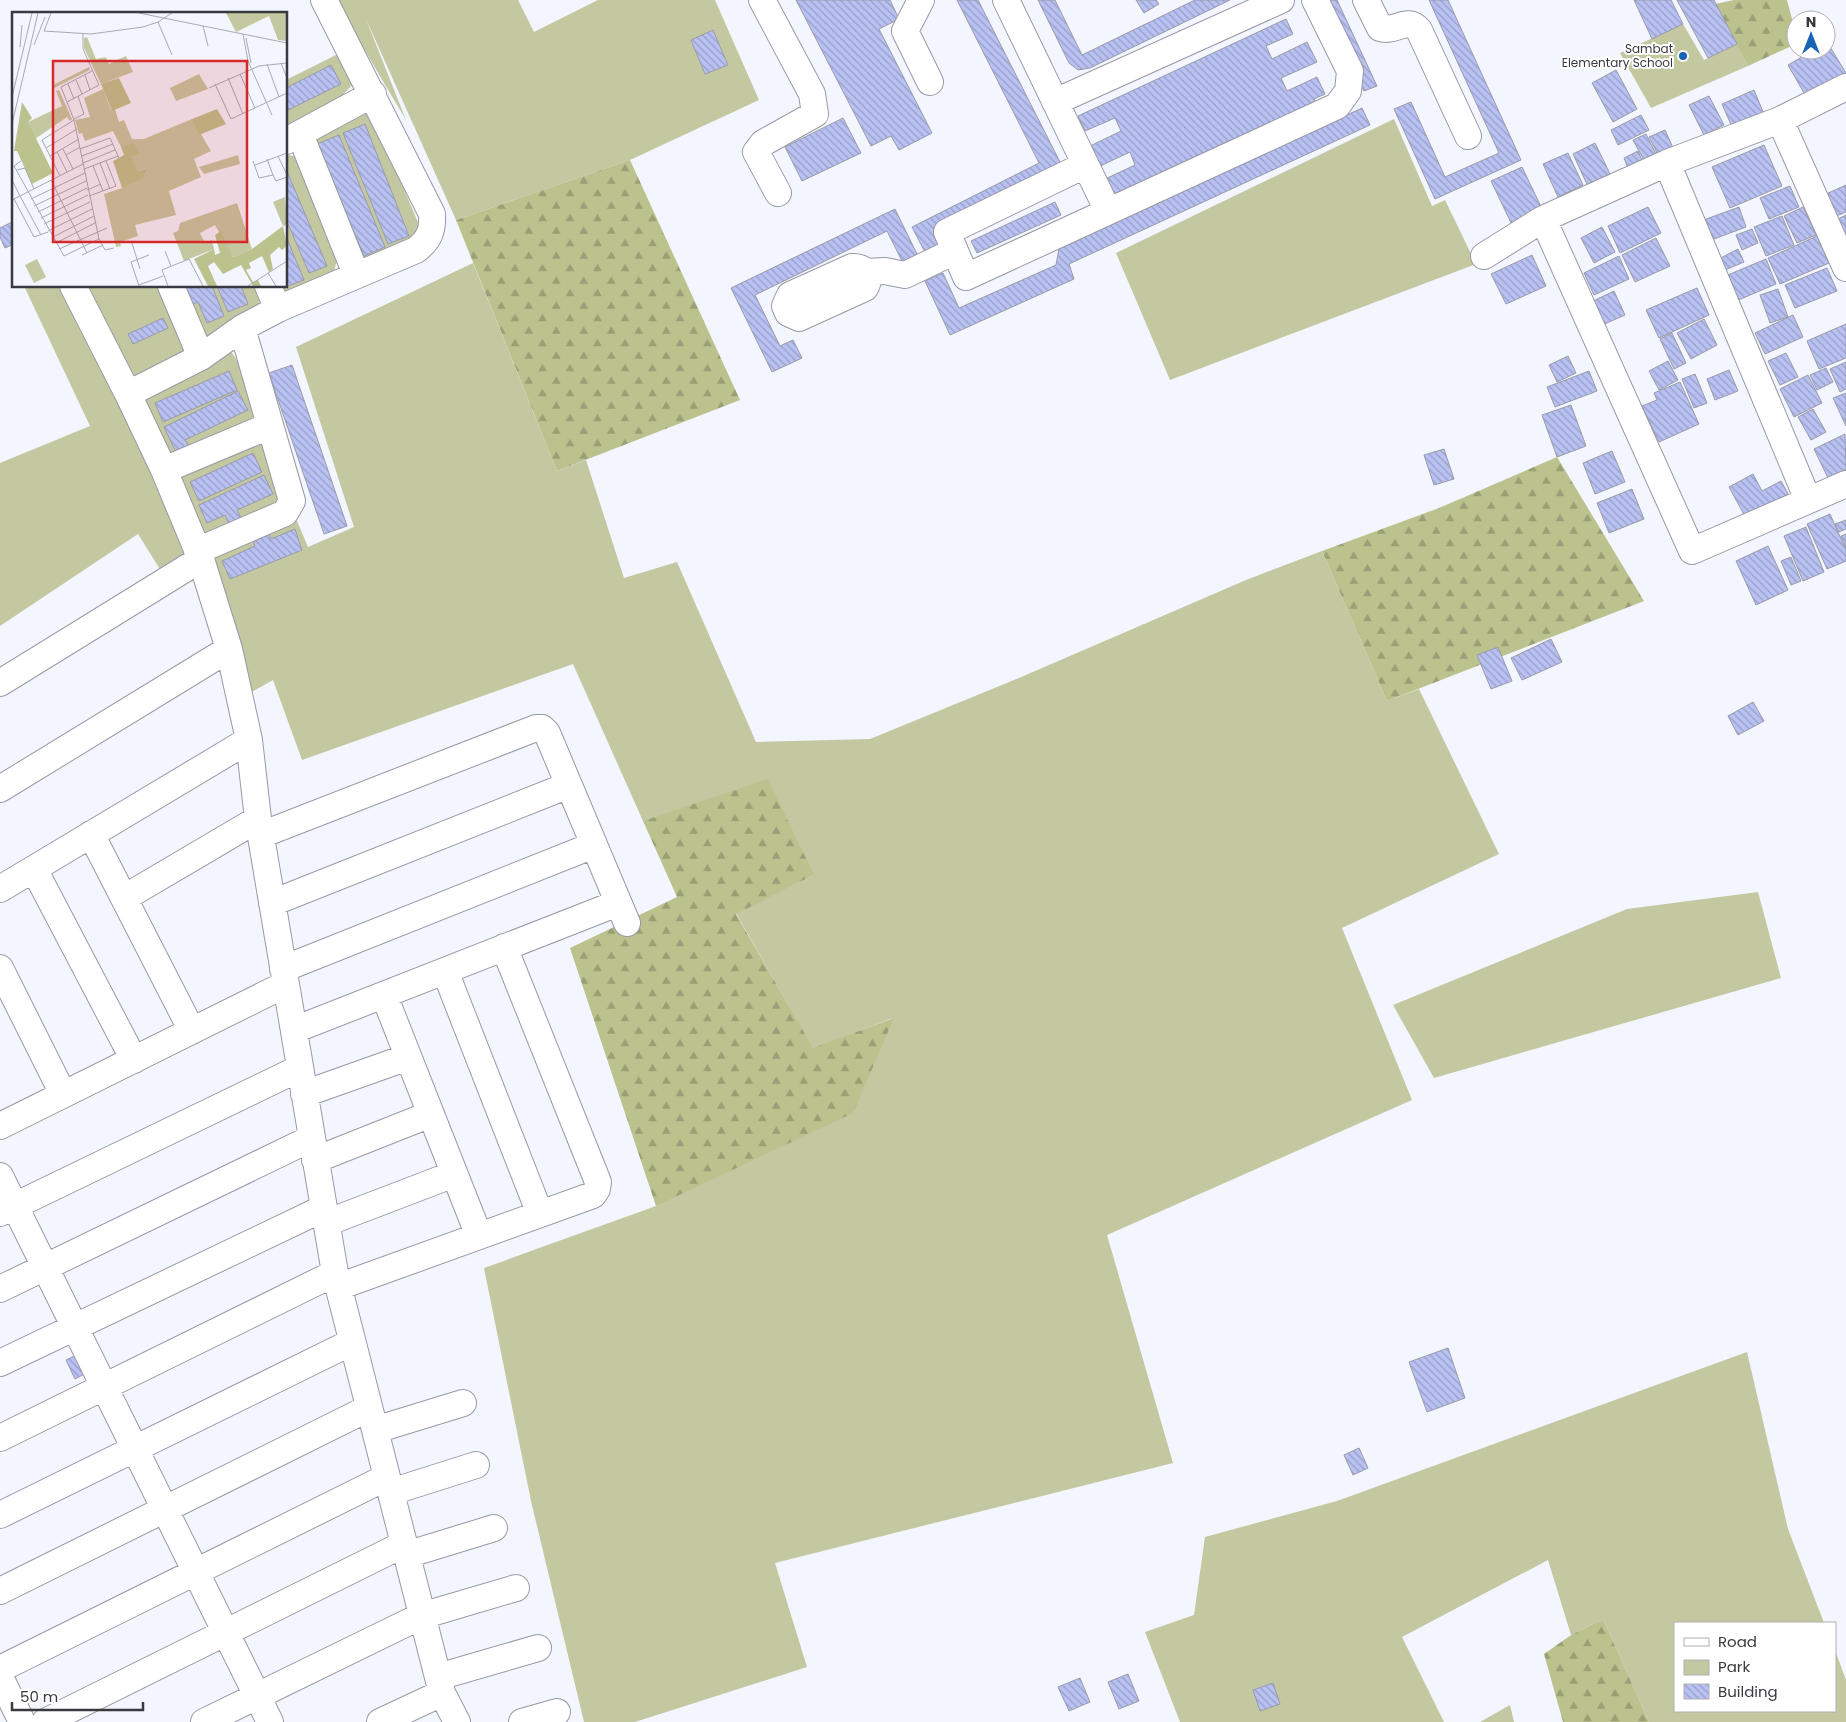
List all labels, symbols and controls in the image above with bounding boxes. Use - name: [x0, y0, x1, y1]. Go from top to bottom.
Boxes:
- north arrow: [1786, 10, 1836, 60]
- inset map: [12, 12, 288, 288]
- text: N: [1806, 12, 1816, 32]
- place label: Sambat Elementary School: [1562, 40, 1673, 71]
- marker: Sambat Elementary School: [1677, 50, 1689, 62]
- legend: [1674, 1622, 1836, 1712]
- text: Road: [1718, 1631, 1757, 1652]
- text: Park: [1718, 1656, 1750, 1677]
- scale bar: [12, 1680, 144, 1712]
- text: Building: [1718, 1681, 1778, 1702]
- text: 50 m: [20, 1686, 58, 1707]

